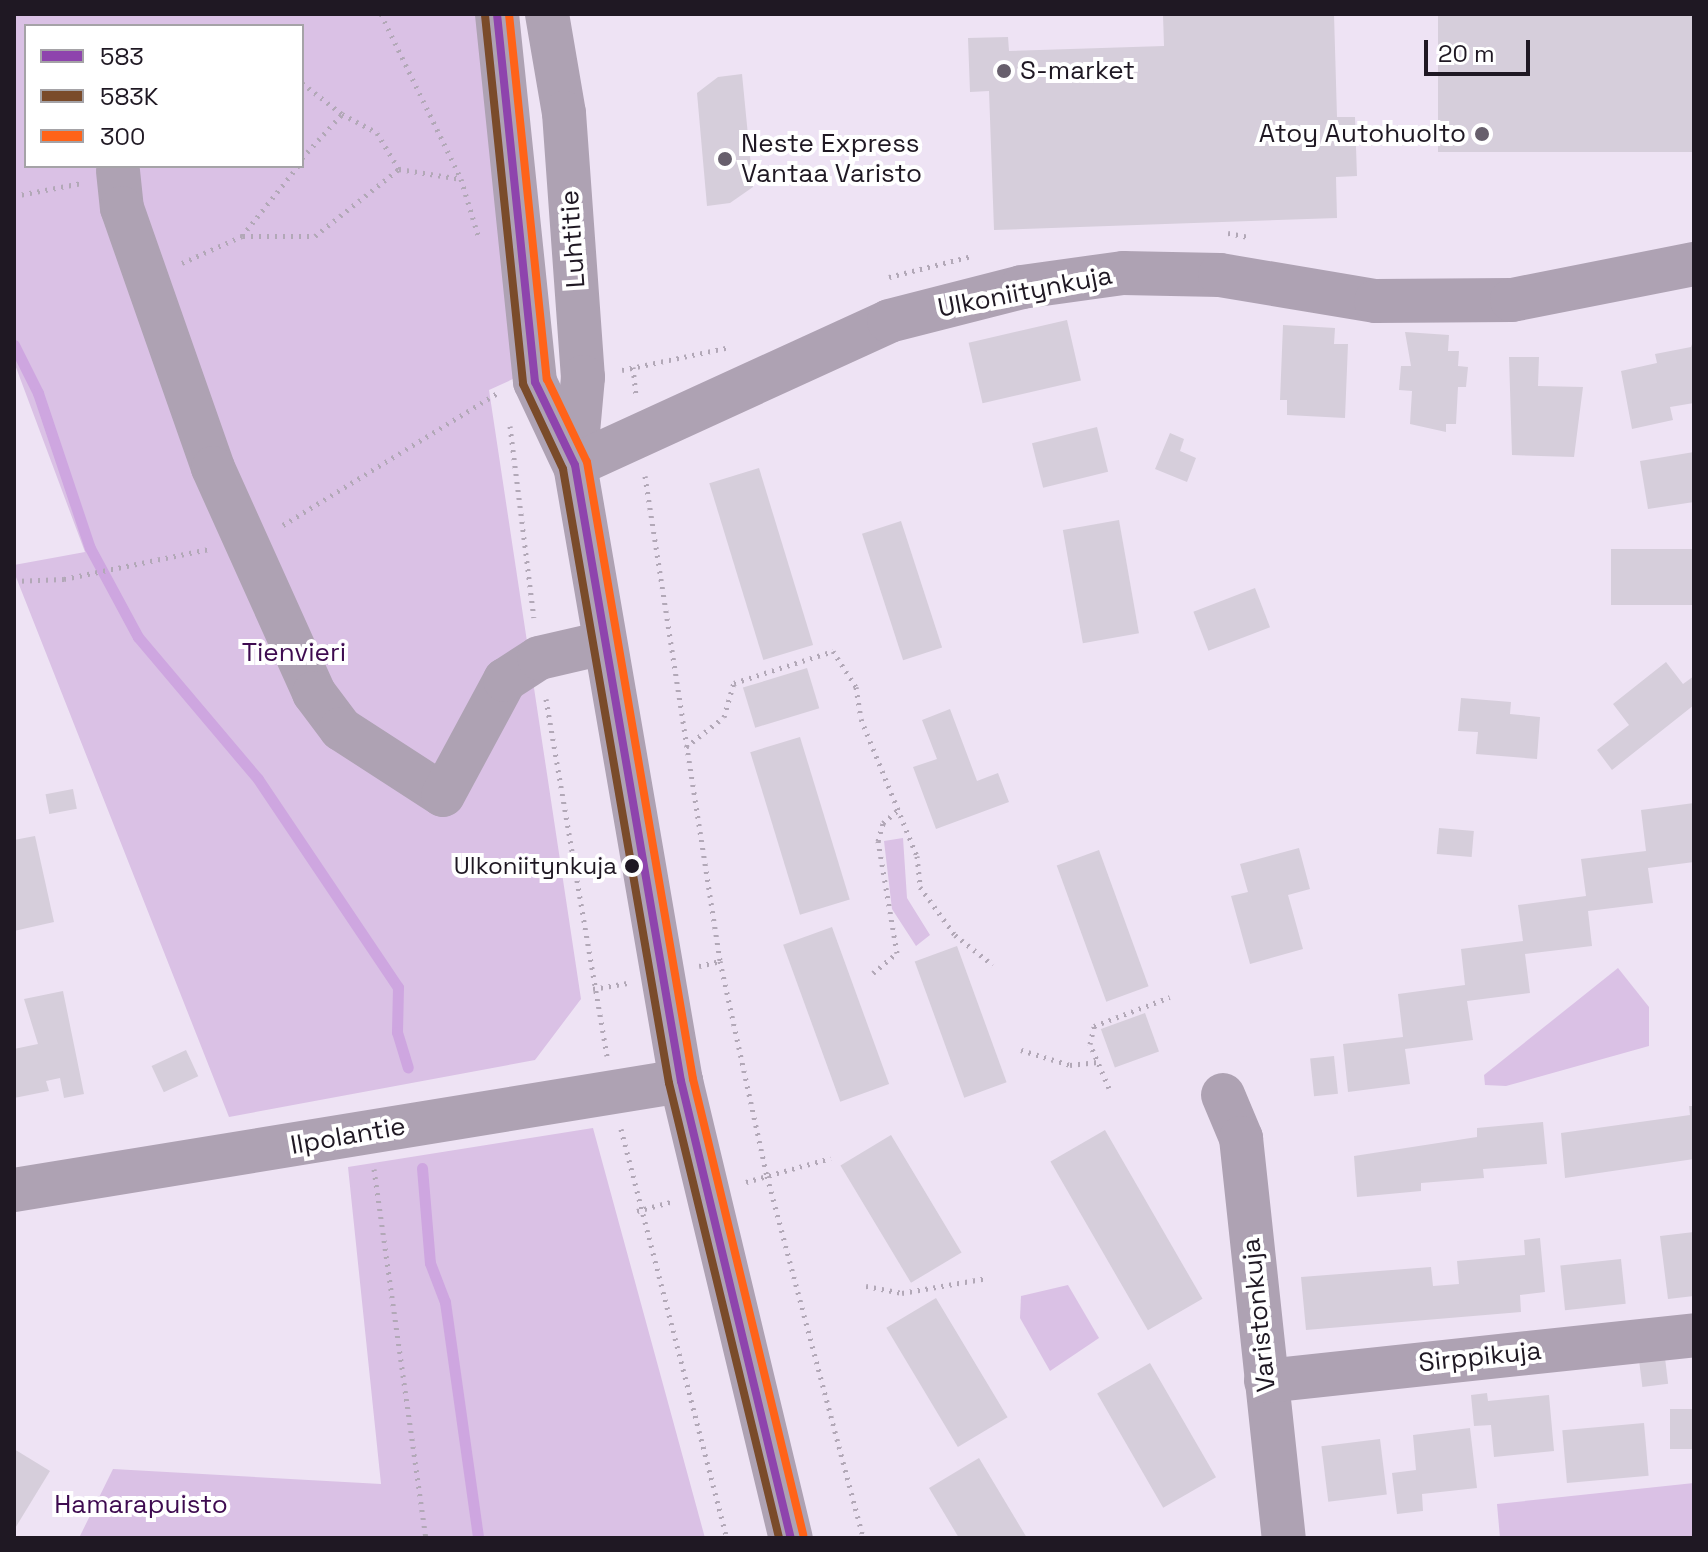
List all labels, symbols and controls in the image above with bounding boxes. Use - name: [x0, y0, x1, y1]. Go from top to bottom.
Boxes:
- legend: [24, 24, 304, 168]
- scale bar: [1428, 24, 1534, 74]
- text: 20 m: [1438, 38, 1495, 69]
- text: 583: [100, 41, 144, 72]
- place label: S-market: [1020, 55, 1135, 87]
- marker: S-market: [995, 62, 1013, 80]
- text: 583K: [100, 81, 158, 112]
- place label: Atoy Autohuolto: [1258, 118, 1466, 150]
- text: 300: [100, 121, 145, 152]
- marker: Atoy Autohuolto: [1473, 125, 1491, 143]
- place label: Neste Express Vantaa Varisto: [741, 128, 922, 190]
- marker: Neste Express Vantaa Varisto: [716, 150, 734, 168]
- street label: Luhtitie: [554, 189, 592, 289]
- street label: Ulkoniitynkuja: [935, 260, 1115, 324]
- park label: Tienvieri: [242, 637, 346, 669]
- place label: Ulkoniitynkuja: [454, 852, 617, 880]
- marker: Ulkoniitynkuja: [624, 858, 640, 874]
- street label: Ilpolantie: [288, 1111, 408, 1161]
- street label: Varistonkuja: [1235, 1237, 1283, 1393]
- street label: Sirppikuja: [1417, 1335, 1543, 1379]
- park label: Hamarapuisto: [54, 1489, 228, 1521]

